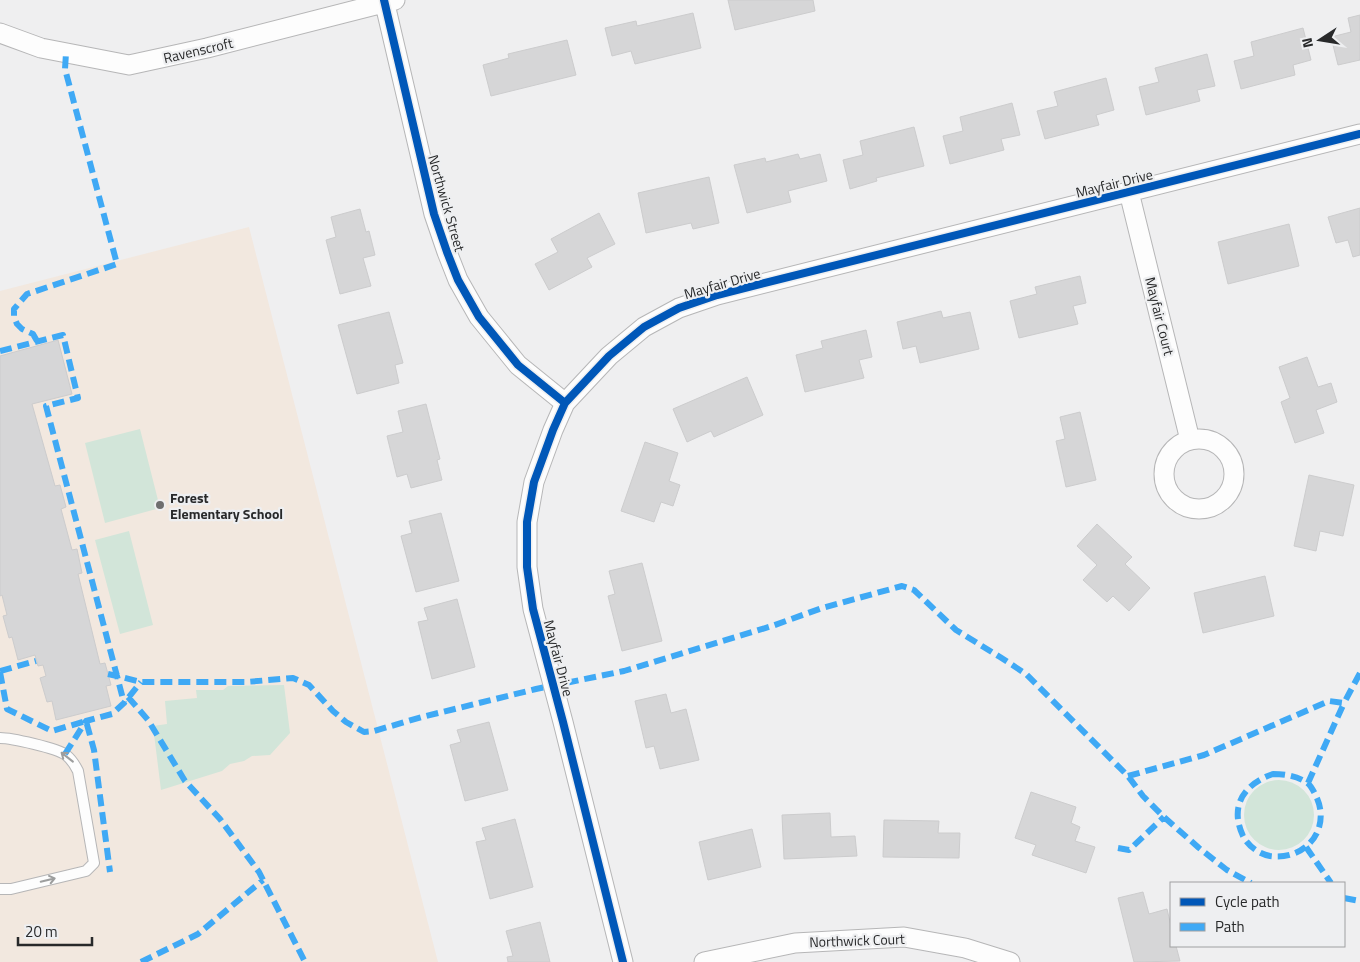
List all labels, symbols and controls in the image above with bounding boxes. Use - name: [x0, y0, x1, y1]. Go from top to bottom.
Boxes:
- north arrow: [1295, 15, 1345, 65]
- street label: Ravenscroft: [161, 32, 235, 68]
- text: N: [1296, 36, 1318, 50]
- street label: Northwick Street: [423, 152, 471, 254]
- street label: Mayfair Drive: [1073, 163, 1155, 203]
- street label: Mayfair Drive: [681, 262, 763, 304]
- street label: Mayfair Court: [1140, 275, 1180, 358]
- place label: Forest Elementary School: [170, 487, 283, 524]
- marker: Forest Elementary School: [154, 499, 166, 511]
- street label: Mayfair Drive: [539, 617, 579, 699]
- one-way arrow: [60, 752, 73, 763]
- one-way arrow: [39, 875, 55, 884]
- legend: [1170, 882, 1345, 947]
- text: Cycle path: [1215, 890, 1280, 913]
- scale bar: [18, 914, 91, 946]
- text: Path: [1215, 915, 1245, 938]
- text: 20 m: [25, 920, 58, 943]
- street label: Northwick Court: [809, 928, 905, 952]

